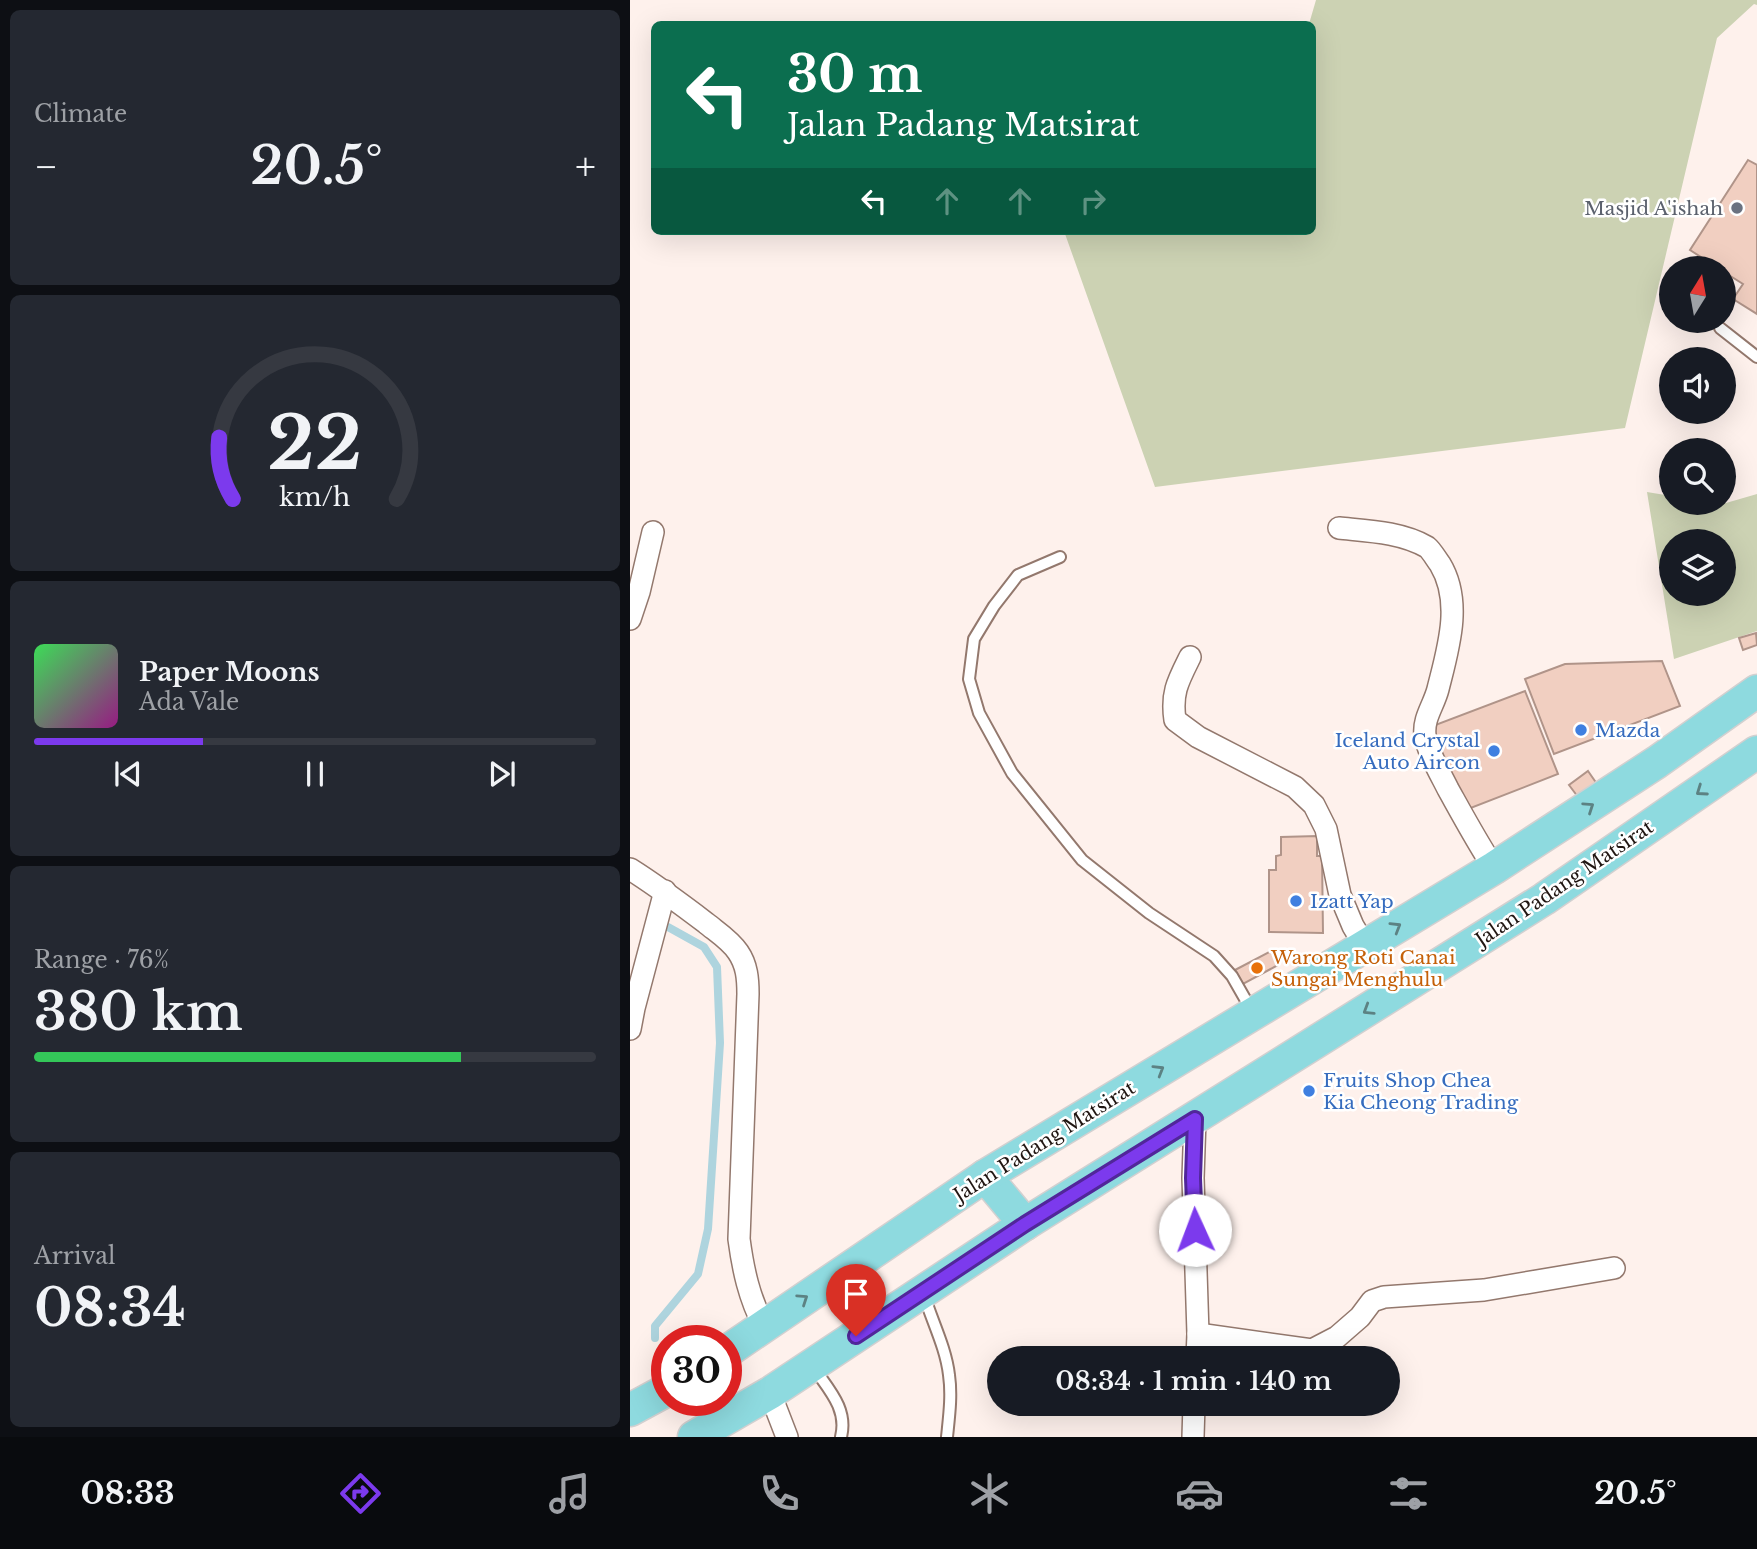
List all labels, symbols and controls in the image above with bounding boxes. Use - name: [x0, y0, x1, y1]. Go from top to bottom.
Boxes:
- text: 30 m: [787, 44, 922, 105]
- icon: left: [672, 49, 763, 140]
- text: Climate: [34, 100, 127, 128]
- text: Jalan Padang Matsirat: [787, 105, 1140, 145]
- text: 20.5°: [250, 134, 383, 198]
- text: −: [34, 143, 58, 190]
- text: +: [575, 143, 596, 190]
- icon: left: [855, 182, 893, 220]
- icon: ahead: [928, 182, 966, 220]
- icon: ahead: [1001, 182, 1039, 220]
- icon: right: [1074, 182, 1112, 220]
- place label: Masjid A'ishah: [1584, 197, 1723, 220]
- marker: Masjid A'ishah: [1729, 200, 1745, 216]
- north arrow: [1659, 256, 1736, 332]
- map controls: [1659, 256, 1736, 606]
- button: sound: [1659, 347, 1736, 424]
- text: 22: [268, 399, 362, 490]
- button: search: [1659, 438, 1736, 515]
- text: km/h: [280, 482, 350, 513]
- button: layers: [1659, 529, 1736, 606]
- text: Paper Moons: [139, 656, 320, 688]
- text: Ada Vale: [139, 688, 239, 716]
- place label: Mazda: [1595, 719, 1661, 742]
- marker: Mazda: [1573, 722, 1589, 738]
- place label: Iceland Crystal Auto Aircon: [1335, 729, 1480, 774]
- marker: Iceland Crystal Auto Aircon: [1486, 743, 1502, 759]
- icon: previous: [109, 755, 147, 793]
- icon: pause: [296, 755, 334, 793]
- icon: next: [483, 755, 521, 793]
- one-way arrow: [1696, 783, 1709, 795]
- one-way arrow: [1581, 803, 1594, 815]
- street label: Jalan Padang Matsirat: [1469, 815, 1658, 953]
- place label: Izatt Yap: [1310, 890, 1394, 913]
- marker: Izatt Yap: [1288, 893, 1304, 909]
- one-way arrow: [1388, 923, 1401, 936]
- text: Range · 76%: [34, 946, 169, 974]
- place label: Warong Roti Canai Sungai Menghulu: [1270, 946, 1456, 991]
- marker: Warong Roti Canai Sungai Menghulu: [1249, 960, 1265, 976]
- text: 380 km: [34, 980, 243, 1044]
- one-way arrow: [1362, 1001, 1375, 1014]
- one-way arrow: [1151, 1066, 1164, 1079]
- place label: Fruits Shop Chea Kia Cheong Trading: [1323, 1069, 1519, 1114]
- street label: Jalan Padang Matsirat: [947, 1076, 1140, 1208]
- marker: Fruits Shop Chea Kia Cheong Trading: [1301, 1083, 1317, 1099]
- position arrow: [1158, 1193, 1232, 1267]
- text: Arrival: [34, 1242, 115, 1270]
- pin: [826, 1264, 886, 1336]
- icon: arrive: [837, 1275, 875, 1313]
- text: 08:34: [34, 1276, 186, 1340]
- one-way arrow: [795, 1295, 808, 1307]
- speed limit sign: 30: [651, 1325, 742, 1416]
- text: 08:34 · 1 min · 140 m: [1055, 1365, 1332, 1397]
- icon: directions: [336, 1469, 385, 1518]
- icon: music: [545, 1469, 594, 1518]
- icon: phone: [755, 1469, 804, 1518]
- icon: climate: [965, 1469, 1014, 1518]
- icon: car: [1175, 1469, 1224, 1518]
- icon: filters: [1384, 1469, 1433, 1518]
- text: 08:33: [80, 1473, 175, 1513]
- text: 20.5°: [1594, 1473, 1677, 1513]

